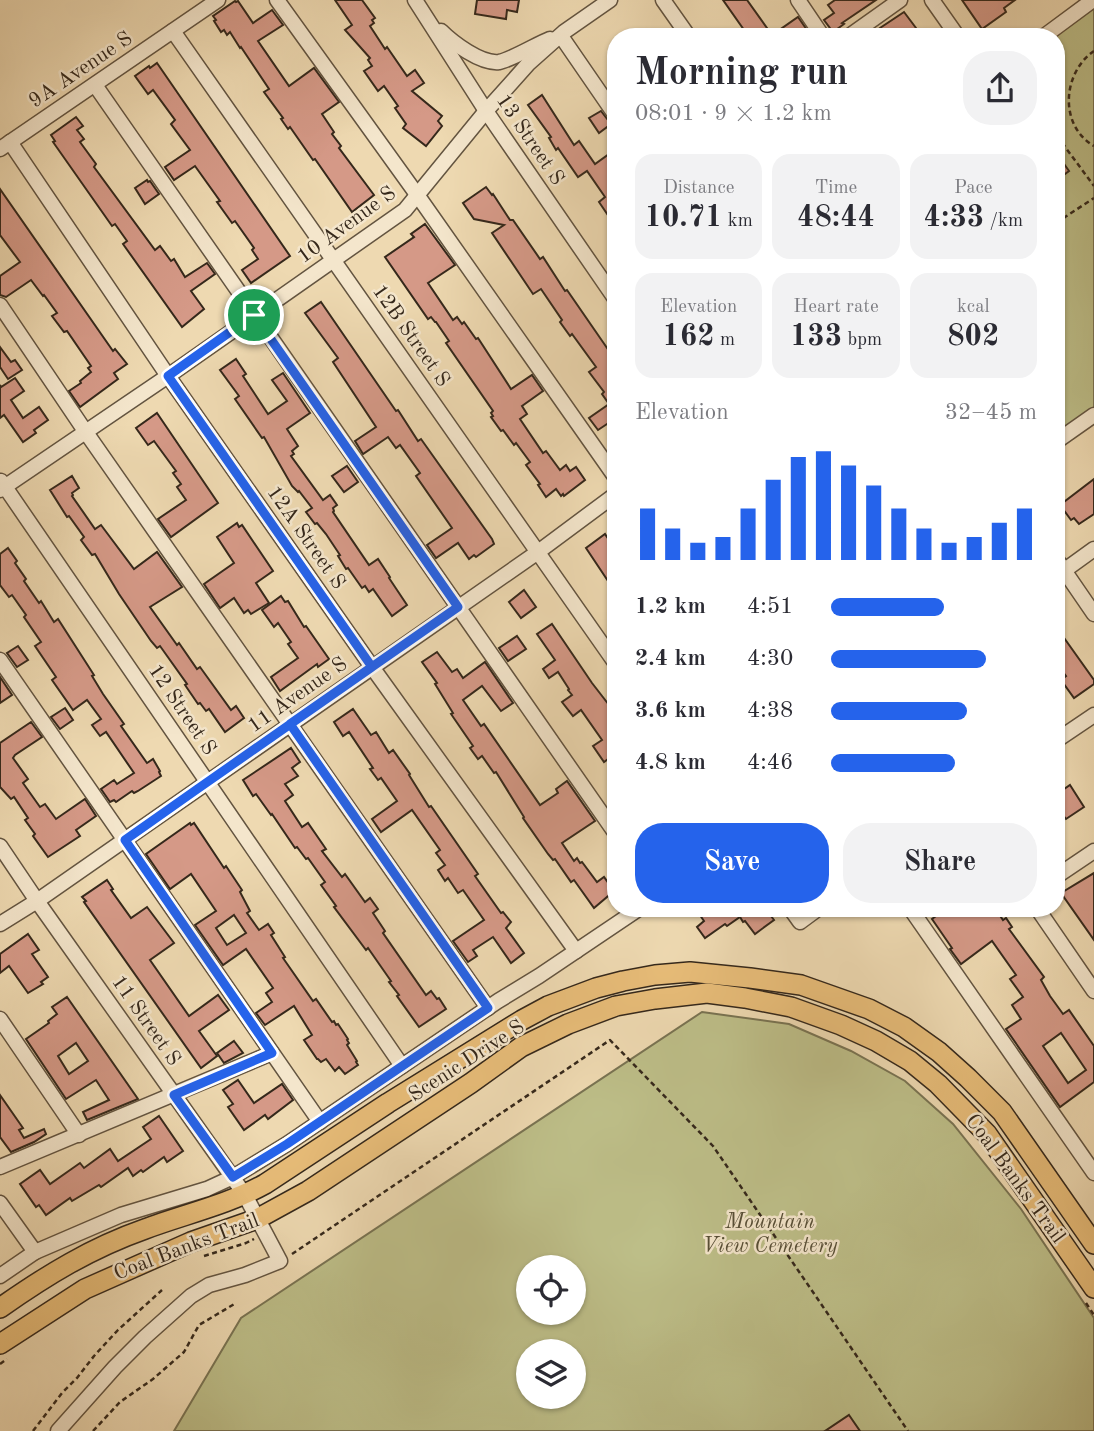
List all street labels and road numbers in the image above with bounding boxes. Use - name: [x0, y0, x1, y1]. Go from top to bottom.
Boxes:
- street label: 9A Avenue S: [25, 28, 136, 112]
- street label: 13 Street S: [492, 91, 568, 189]
- street label: 10 Avenue S: [294, 183, 400, 268]
- street label: 12B Street S: [368, 281, 454, 391]
- street label: 12A Street S: [263, 482, 349, 593]
- street label: 11 Avenue S: [244, 653, 351, 737]
- street label: 12 Street S: [144, 661, 220, 759]
- street label: 11 Street S: [107, 972, 184, 1070]
- street label: Scenic Drive S: [405, 1016, 528, 1106]
- street label: Coal Banks Trail: [961, 1110, 1069, 1248]
- street label: Coal Banks Trail: [111, 1210, 262, 1285]

